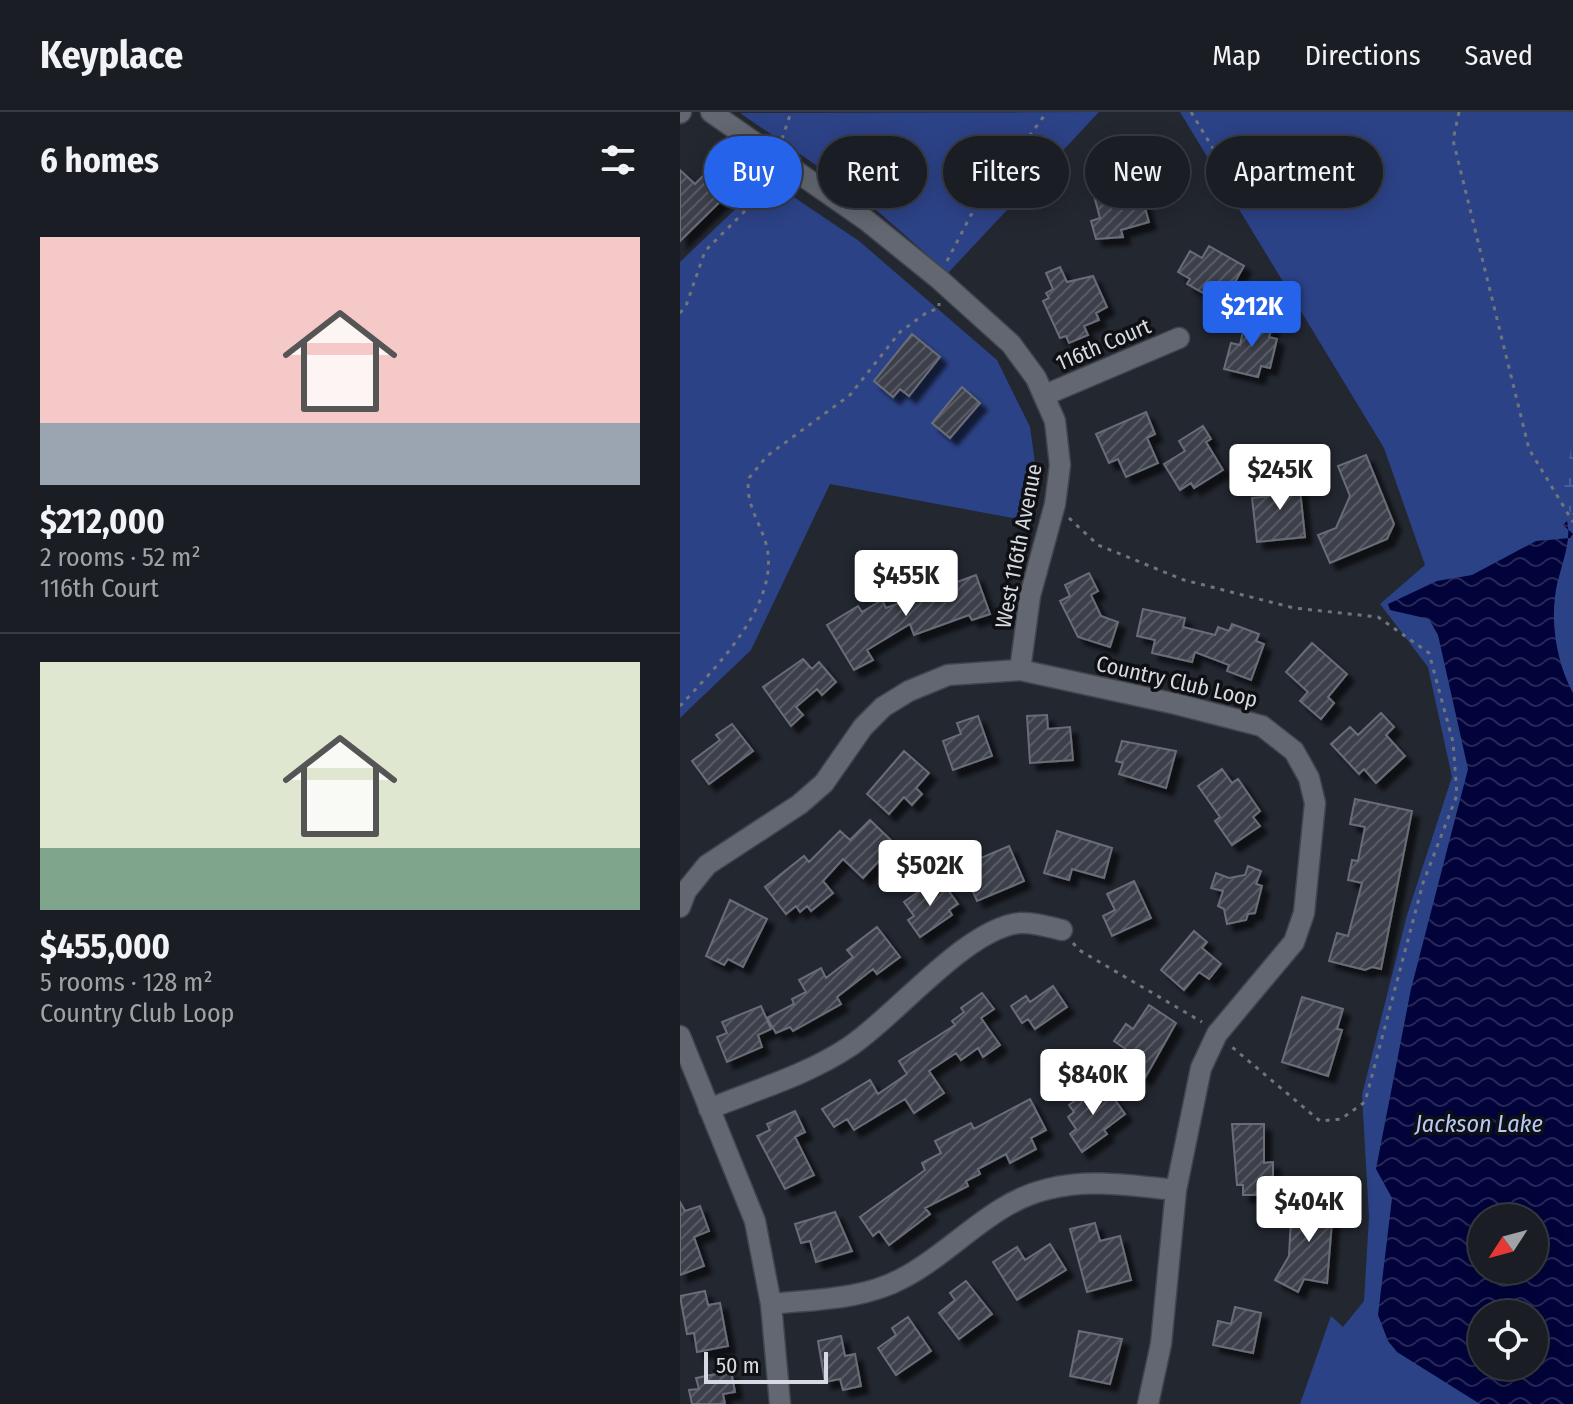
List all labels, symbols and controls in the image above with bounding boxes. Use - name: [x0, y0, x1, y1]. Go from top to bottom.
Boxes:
- text: Keyplace: [40, 32, 183, 78]
- text: Map: [1212, 39, 1261, 72]
- text: Directions: [1305, 39, 1421, 72]
- text: Saved: [1465, 39, 1533, 72]
- chip: Buy: [704, 136, 802, 208]
- chip: Rent: [818, 136, 927, 208]
- chip: Filters: [943, 136, 1069, 208]
- chip: New: [1085, 136, 1190, 208]
- chip: Apartment: [1206, 136, 1383, 208]
- icon: filters: [596, 138, 640, 182]
- text: 6 homes: [40, 140, 159, 181]
- pin: $212K: [1196, 281, 1308, 349]
- icon: home: [268, 289, 412, 433]
- text: $212K: [1221, 291, 1283, 322]
- street label: 116th Court: [1052, 312, 1155, 377]
- pin: $245K: [1224, 444, 1336, 512]
- text: $245K: [1247, 454, 1313, 485]
- street label: West 116th Avenue: [989, 462, 1048, 630]
- text: $212,000: [40, 501, 165, 542]
- text: 2 rooms · 52 m²: [40, 542, 201, 573]
- pin: $455K: [850, 550, 962, 618]
- text: $455K: [873, 560, 939, 591]
- text: 116th Court: [40, 573, 159, 604]
- street label: Country Club Loop: [1094, 650, 1260, 713]
- icon: home: [268, 714, 412, 858]
- pin: $502K: [874, 840, 986, 908]
- text: $502K: [897, 850, 963, 881]
- text: $455,000: [40, 926, 170, 967]
- text: 5 rooms · 128 m²: [40, 967, 213, 998]
- text: Country Club Loop: [40, 998, 234, 1029]
- pin: $840K: [1037, 1049, 1149, 1117]
- text: $840K: [1058, 1059, 1128, 1090]
- water label: Jackson Lake: [1413, 1110, 1543, 1138]
- pin: $404K: [1253, 1176, 1365, 1244]
- text: $404K: [1275, 1186, 1343, 1217]
- north arrow: [1468, 1204, 1548, 1284]
- map controls: [1468, 1204, 1548, 1380]
- button: locate: [1468, 1300, 1548, 1380]
- scale bar: [704, 1348, 828, 1384]
- text: 50 m: [716, 1352, 760, 1379]

